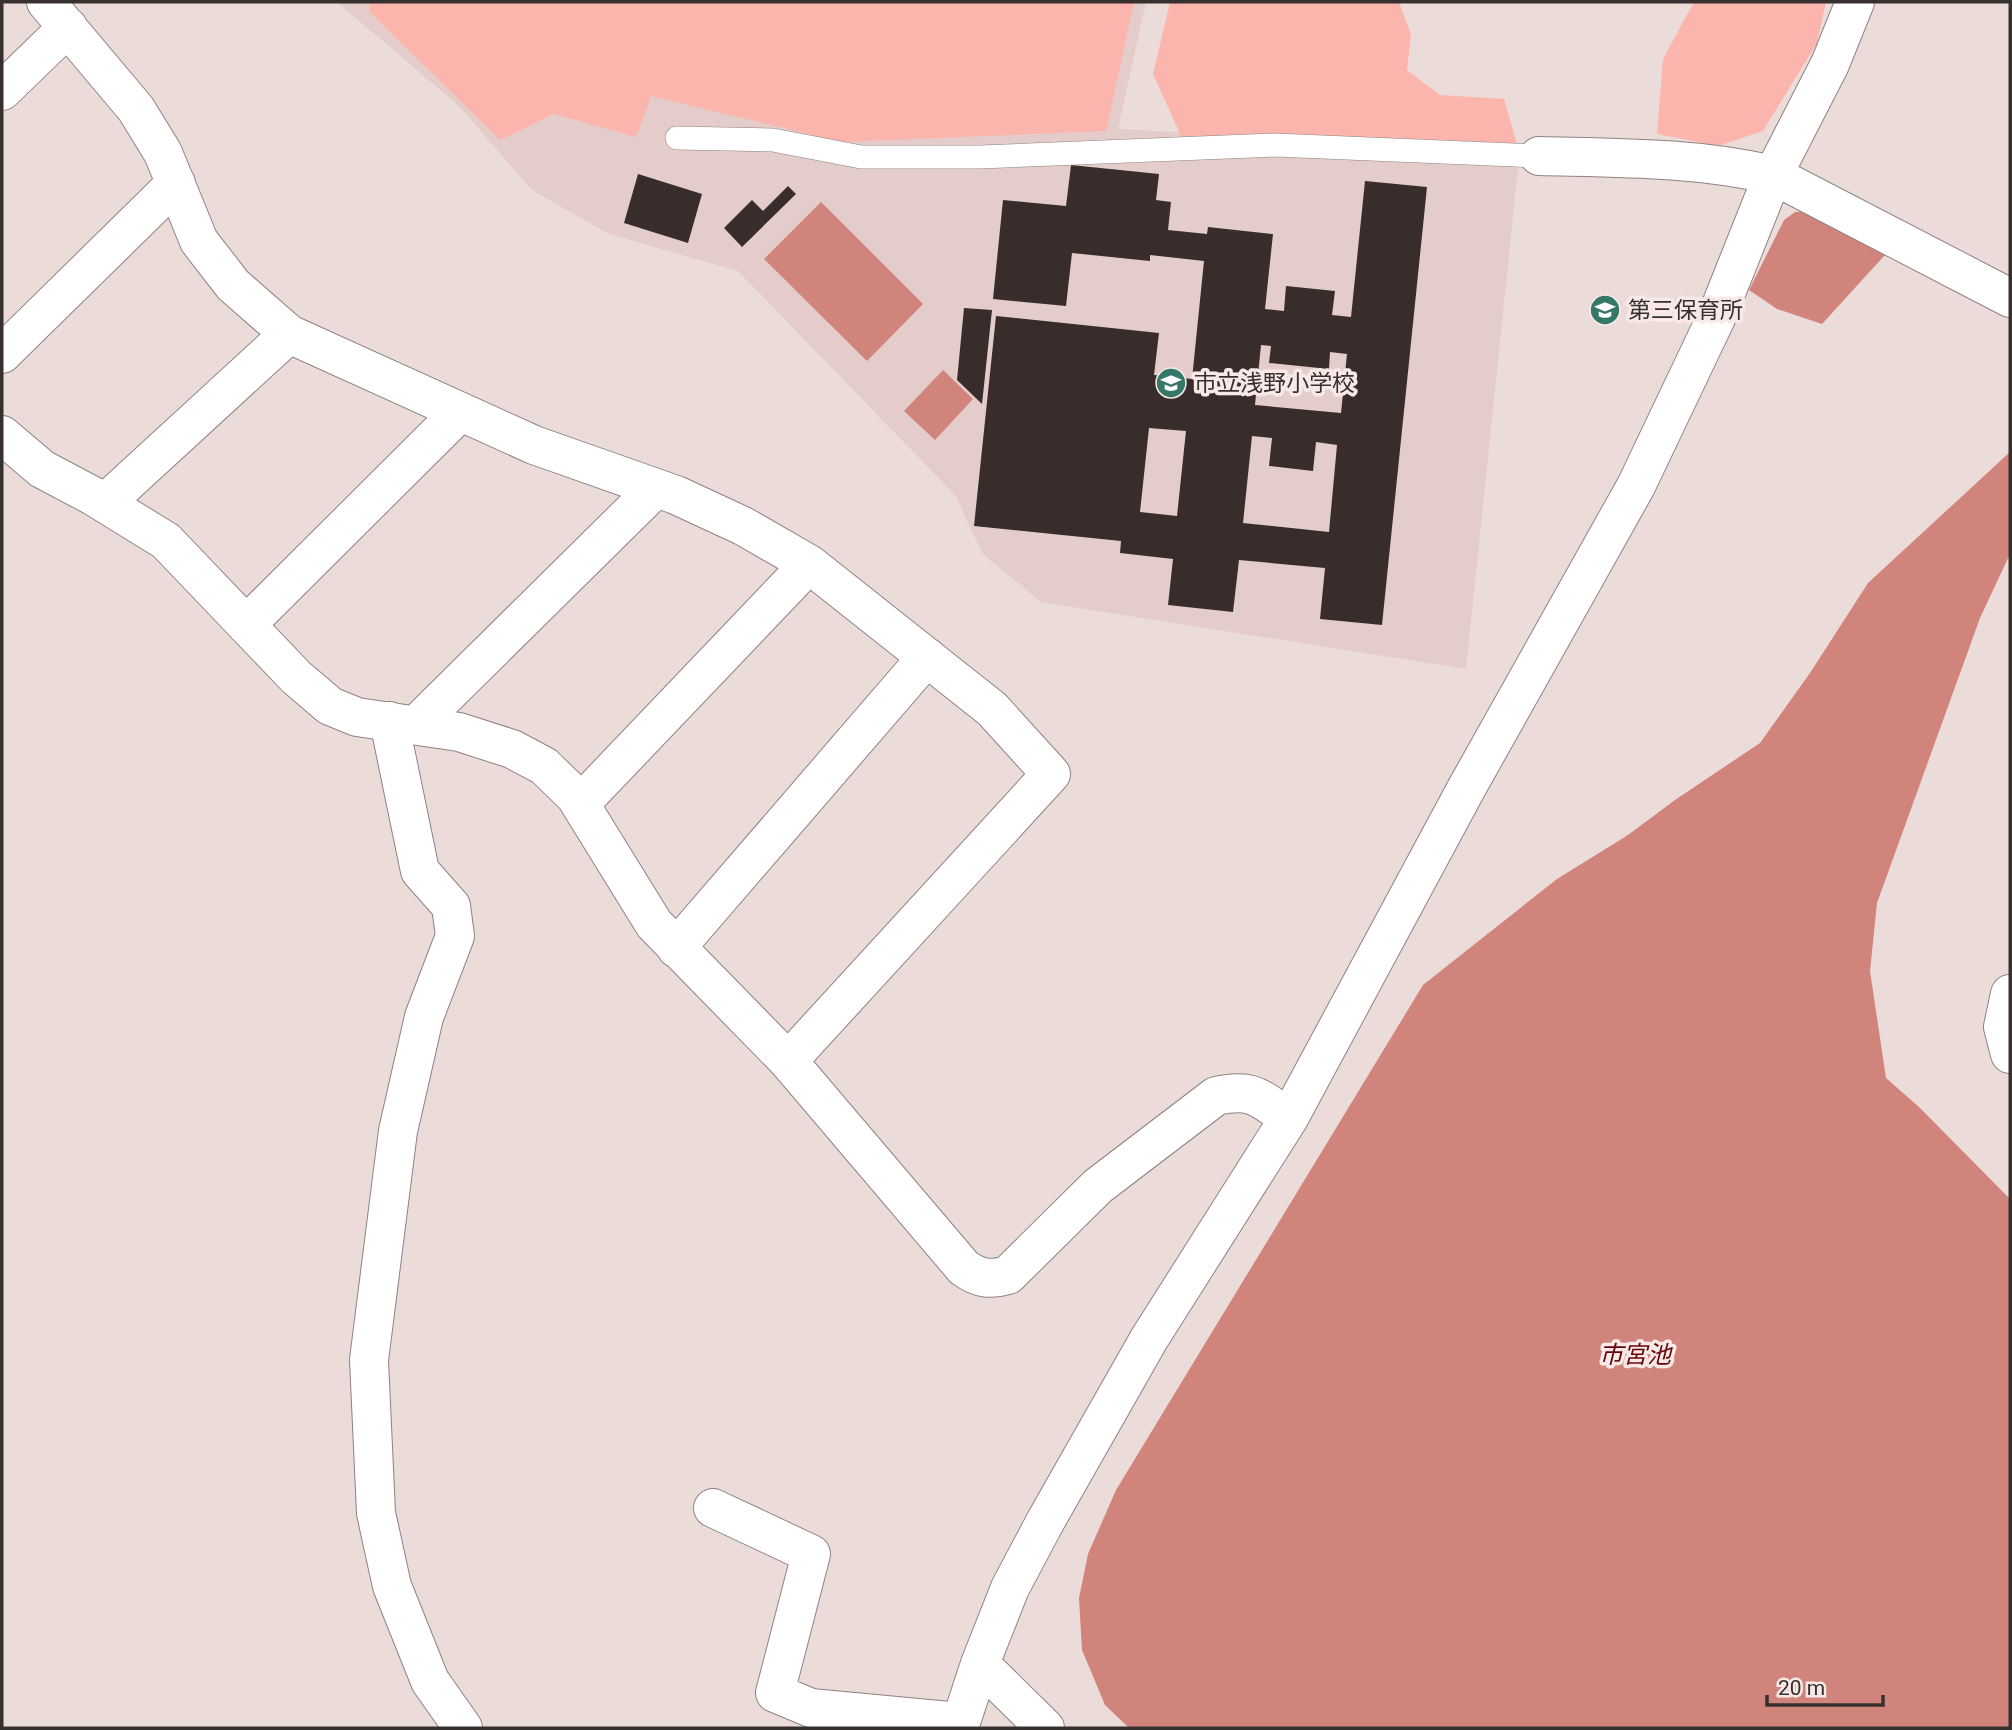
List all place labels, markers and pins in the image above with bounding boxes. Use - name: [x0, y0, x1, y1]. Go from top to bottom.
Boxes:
- school or university icon: 第三保育所: [1588, 293, 1622, 327]
- place label: 第三保育所: [1628, 297, 1743, 324]
- school or university icon: 市立浅野小学校: [1154, 366, 1188, 400]
- place label: 市立浅野小学校: [1194, 370, 1355, 397]

